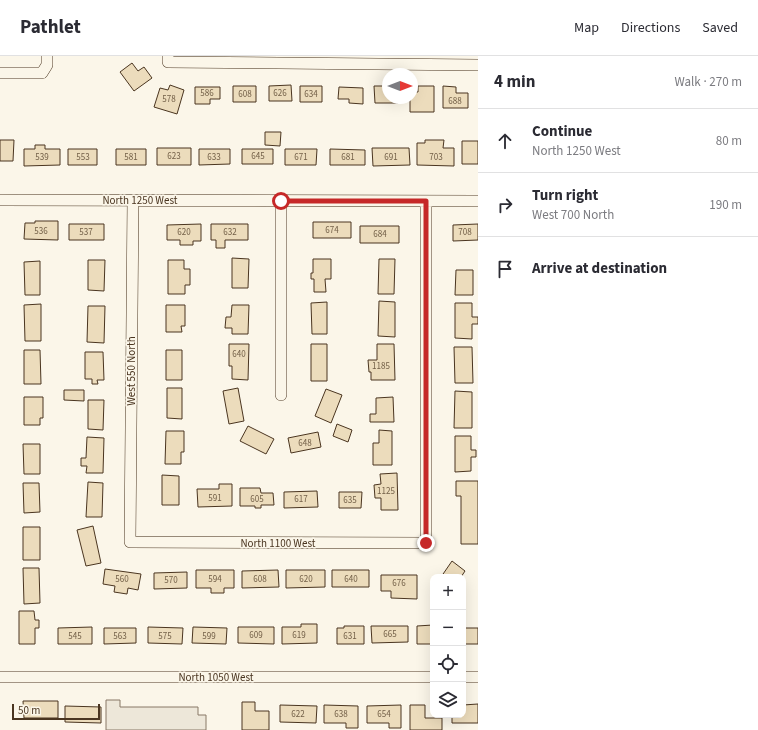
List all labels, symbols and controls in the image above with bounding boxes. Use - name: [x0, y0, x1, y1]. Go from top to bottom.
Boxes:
- text: Pathlet: [20, 14, 81, 41]
- text: Map: [574, 18, 599, 38]
- text: Directions: [621, 18, 680, 38]
- text: Saved: [702, 18, 738, 38]
- north arrow: [382, 68, 418, 104]
- text: 4 min: [494, 70, 535, 94]
- text: Walk · 270 m: [674, 73, 742, 91]
- house number: 586: [200, 87, 214, 100]
- house number: 626: [273, 87, 287, 100]
- house number: 608: [238, 88, 252, 101]
- house number: 634: [304, 88, 318, 101]
- house number: 578: [162, 93, 176, 106]
- house number: 688: [448, 95, 462, 108]
- text: Continue: [532, 121, 592, 142]
- icon: ahead: [494, 130, 516, 152]
- text: 80 m: [716, 132, 742, 150]
- text: North 1250 West: [532, 142, 621, 160]
- house number: 623: [167, 150, 181, 163]
- house number: 645: [251, 150, 265, 163]
- house number: 539: [35, 151, 49, 164]
- house number: 553: [76, 151, 90, 164]
- house number: 581: [124, 151, 138, 164]
- house number: 633: [207, 151, 221, 164]
- house number: 671: [294, 151, 308, 164]
- house number: 681: [341, 151, 355, 164]
- house number: 691: [384, 151, 398, 164]
- house number: 703: [429, 151, 443, 164]
- text: Turn right: [532, 185, 598, 206]
- route start: [272, 192, 290, 210]
- street label: North 1250 West: [102, 193, 178, 208]
- icon: right: [494, 194, 516, 216]
- text: 190 m: [709, 196, 742, 214]
- text: West 700 North: [532, 206, 614, 224]
- house number: 674: [325, 224, 339, 237]
- house number: 536: [34, 225, 48, 238]
- house number: 537: [79, 226, 93, 239]
- house number: 620: [177, 226, 191, 239]
- house number: 632: [223, 226, 237, 239]
- house number: 708: [458, 226, 472, 239]
- house number: 684: [373, 228, 387, 241]
- icon: arrive: [494, 258, 516, 280]
- text: Arrive at destination: [532, 258, 667, 279]
- street label: West 550 North: [124, 336, 139, 406]
- house number: 640: [232, 348, 246, 361]
- house number: 1185: [372, 360, 390, 373]
- house number: 648: [298, 437, 312, 450]
- house number: 1125: [377, 485, 395, 498]
- house number: 591: [208, 492, 222, 505]
- house number: 605: [250, 493, 264, 506]
- house number: 617: [294, 493, 308, 506]
- house number: 635: [343, 494, 357, 507]
- route end: [417, 534, 435, 552]
- street label: North 1100 West: [240, 536, 316, 551]
- house number: 560: [115, 573, 129, 586]
- house number: 594: [208, 573, 222, 586]
- house number: 608: [253, 573, 267, 586]
- house number: 620: [299, 573, 313, 586]
- house number: 640: [344, 573, 358, 586]
- house number: 570: [164, 574, 178, 587]
- map controls: [430, 574, 466, 718]
- button: +: [430, 574, 466, 610]
- house number: 676: [392, 577, 406, 590]
- button: −: [430, 610, 466, 646]
- house number: 665: [383, 628, 397, 641]
- house number: 609: [249, 629, 263, 642]
- house number: 619: [292, 629, 306, 642]
- house number: 545: [68, 630, 82, 643]
- house number: 563: [113, 630, 127, 643]
- house number: 575: [158, 630, 172, 643]
- house number: 599: [202, 630, 216, 643]
- house number: 631: [343, 630, 357, 643]
- button: locate: [430, 646, 466, 682]
- street label: North 1050 West: [178, 670, 254, 685]
- button: layers: [430, 682, 466, 718]
- scale bar: [12, 702, 100, 721]
- text: 50 m: [18, 703, 40, 718]
- house number: 622: [291, 708, 305, 721]
- house number: 638: [334, 708, 348, 721]
- house number: 654: [377, 708, 391, 721]

